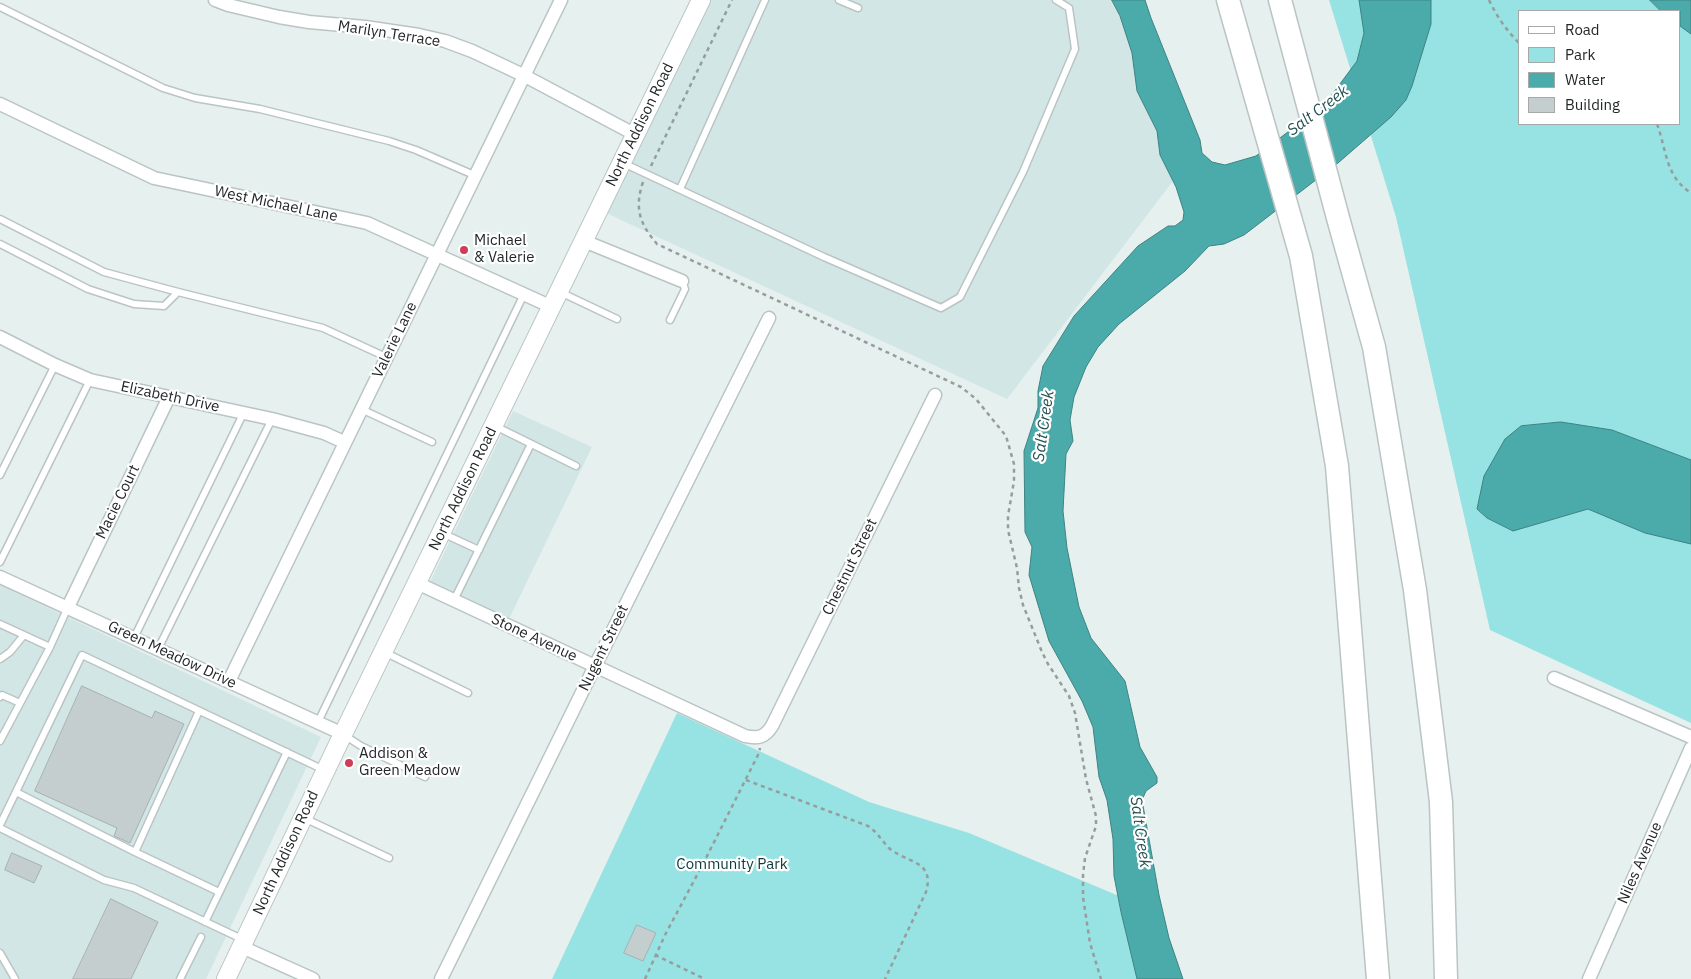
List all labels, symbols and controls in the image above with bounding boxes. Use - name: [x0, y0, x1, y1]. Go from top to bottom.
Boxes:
- legend: [1518, 10, 1681, 125]
- street label: Marilyn Terrace: [337, 17, 441, 51]
- text: Road: [1565, 20, 1600, 39]
- text: Park: [1565, 45, 1595, 64]
- street label: North Addison Road: [602, 60, 678, 190]
- text: Water: [1565, 70, 1605, 89]
- water label: Salt Creek: [1284, 82, 1352, 140]
- text: Building: [1565, 95, 1620, 114]
- street label: West Michael Lane: [213, 182, 339, 226]
- place label: Michael & Valerie: [474, 232, 534, 267]
- marker: Michael & Valerie: [458, 244, 470, 256]
- street label: Valerie Lane: [369, 299, 421, 381]
- street label: Elizabeth Drive: [119, 378, 221, 416]
- water label: Salt Creek: [1030, 389, 1058, 463]
- street label: North Addison Road: [425, 424, 501, 554]
- street label: Macie Court: [92, 462, 144, 542]
- street label: Chestnut Street: [819, 516, 881, 618]
- street label: Nugent Street: [575, 602, 633, 694]
- street label: Stone Avenue: [488, 610, 580, 666]
- street label: Green Meadow Drive: [105, 617, 239, 693]
- place label: Addison & Green Meadow: [359, 745, 460, 780]
- marker: Addison & Green Meadow: [343, 757, 355, 769]
- street label: North Addison Road: [249, 788, 323, 918]
- water label: Salt Creek: [1126, 795, 1154, 869]
- street label: Niles Avenue: [1614, 819, 1666, 907]
- park label: Community Park: [676, 856, 788, 874]

